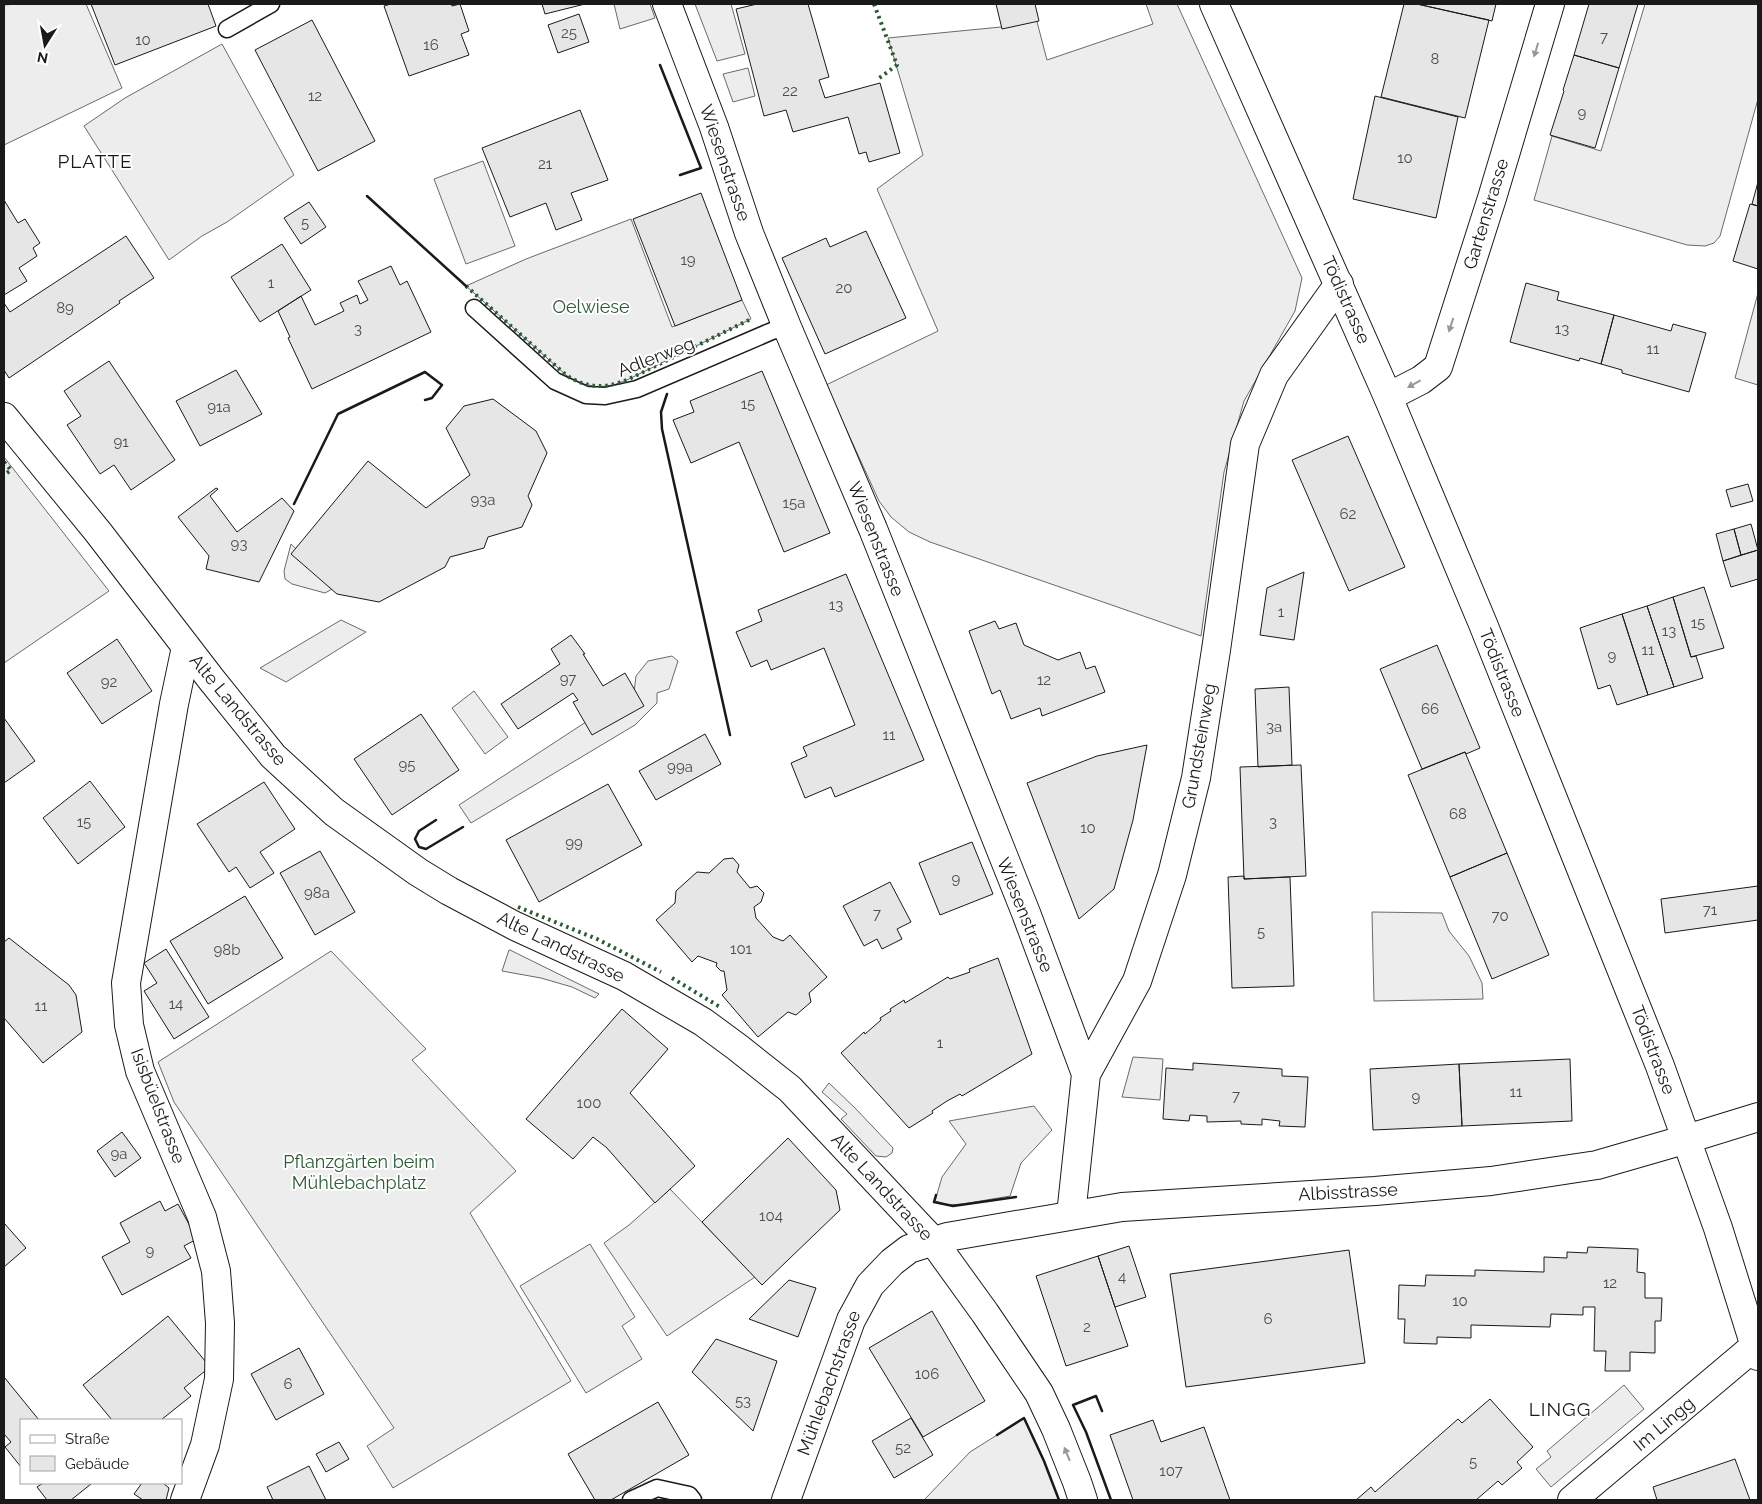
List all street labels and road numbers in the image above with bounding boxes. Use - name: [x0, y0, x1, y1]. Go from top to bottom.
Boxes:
- street label: Wiesenstrasse: [696, 102, 755, 224]
- street label: Gartenstrasse: [1459, 156, 1512, 272]
- street label: Tödistrasse: [1318, 253, 1375, 347]
- street label: Adlerweg: [614, 332, 697, 381]
- street label: Wiesenstrasse: [844, 478, 909, 600]
- street label: Tödistrasse: [1475, 625, 1530, 721]
- street label: Alte Landstrasse: [186, 650, 291, 770]
- street label: Grundsteinweg: [1177, 682, 1220, 810]
- street label: Wiesenstrasse: [993, 854, 1058, 976]
- street label: Alte Landstrasse: [494, 907, 629, 987]
- street label: Tödistrasse: [1627, 1002, 1680, 1098]
- street label: Isisbüelstrasse: [127, 1045, 190, 1167]
- street label: Alte Landstrasse: [827, 1129, 938, 1245]
- street label: Albisstrasse: [1298, 1178, 1399, 1205]
- street label: Mühlebachstrasse: [793, 1307, 865, 1458]
- street label: Im Lingg: [1629, 1392, 1698, 1455]

